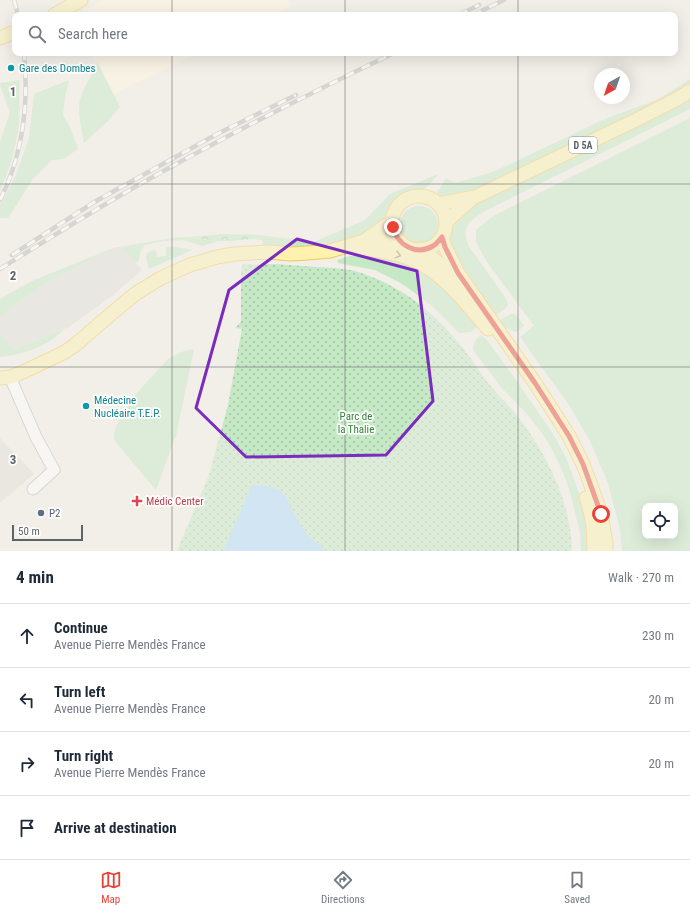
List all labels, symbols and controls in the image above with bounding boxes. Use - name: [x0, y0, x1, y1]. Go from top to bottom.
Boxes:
- search box: [12, 12, 678, 56]
- icon: search: [26, 23, 48, 45]
- text: Search here: [58, 25, 128, 43]
- place label: Gare des Dombes: [19, 62, 96, 75]
- marker: Gare des Dombes: [6, 63, 16, 73]
- north arrow: [594, 68, 630, 104]
- text: 1: [10, 84, 16, 99]
- road number: D 5A: [569, 137, 597, 153]
- route end: [384, 218, 402, 236]
- one-way arrow: [394, 250, 401, 259]
- text: 2: [10, 268, 17, 283]
- place label: Médecine Nucléaire T.E.P.: [94, 394, 161, 420]
- marker: Médecine Nucléaire T.E.P.: [81, 401, 91, 411]
- park label: Parc de la Thalie: [338, 410, 374, 436]
- text: 3: [10, 452, 16, 467]
- marker: Médic Center: [131, 495, 143, 507]
- place label: Médic Center: [146, 495, 204, 508]
- map controls: [642, 503, 678, 539]
- button: locate: [642, 503, 678, 539]
- route start: [592, 505, 610, 523]
- place label: P2: [49, 507, 61, 520]
- marker: P2: [36, 508, 46, 518]
- scale bar: [12, 523, 83, 542]
- text: 50 m: [18, 525, 40, 538]
- text: 4 min: [16, 567, 54, 587]
- text: Walk · 270 m: [608, 570, 674, 585]
- text: Continue: [54, 619, 108, 637]
- icon: ahead: [16, 625, 38, 647]
- text: 230 m: [642, 628, 674, 643]
- text: Avenue Pierre Mendès France: [54, 637, 206, 652]
- text: Turn left: [54, 683, 105, 701]
- icon: left: [16, 689, 38, 711]
- text: 20 m: [648, 692, 674, 707]
- text: Avenue Pierre Mendès France: [54, 701, 206, 716]
- text: Turn right: [54, 747, 113, 765]
- icon: right: [16, 753, 38, 775]
- text: 20 m: [648, 756, 674, 771]
- text: Avenue Pierre Mendès France: [54, 765, 206, 780]
- icon: arrive: [16, 817, 38, 839]
- text: Arrive at destination: [54, 819, 177, 837]
- tab: Map: [100, 869, 122, 906]
- tab: Directions: [321, 869, 365, 906]
- tab: Saved: [564, 869, 590, 906]

